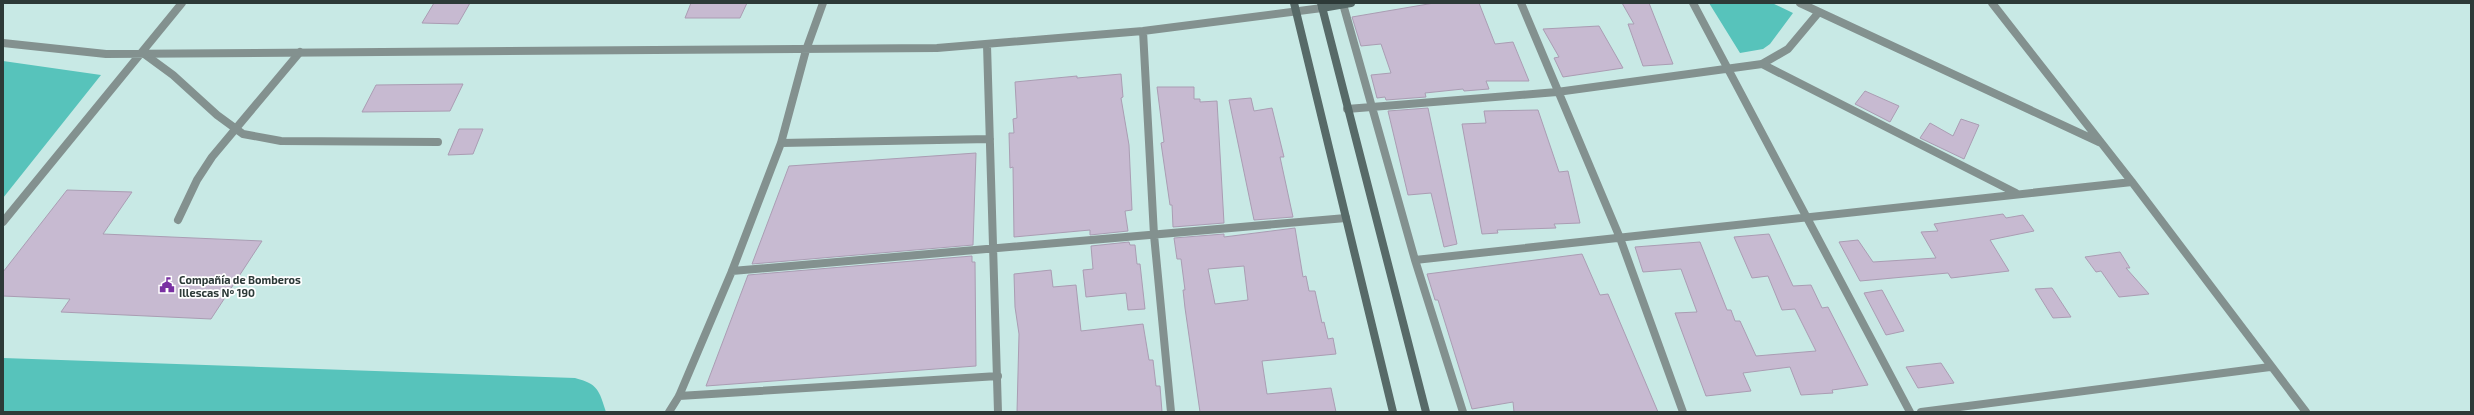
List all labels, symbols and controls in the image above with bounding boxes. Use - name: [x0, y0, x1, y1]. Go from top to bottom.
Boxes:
- place label: Compañía de Bomberos Illescas Nº 190: [179, 273, 301, 299]
- public building icon: Compañía de Bomberos Illescas Nº 190: [158, 276, 176, 294]

